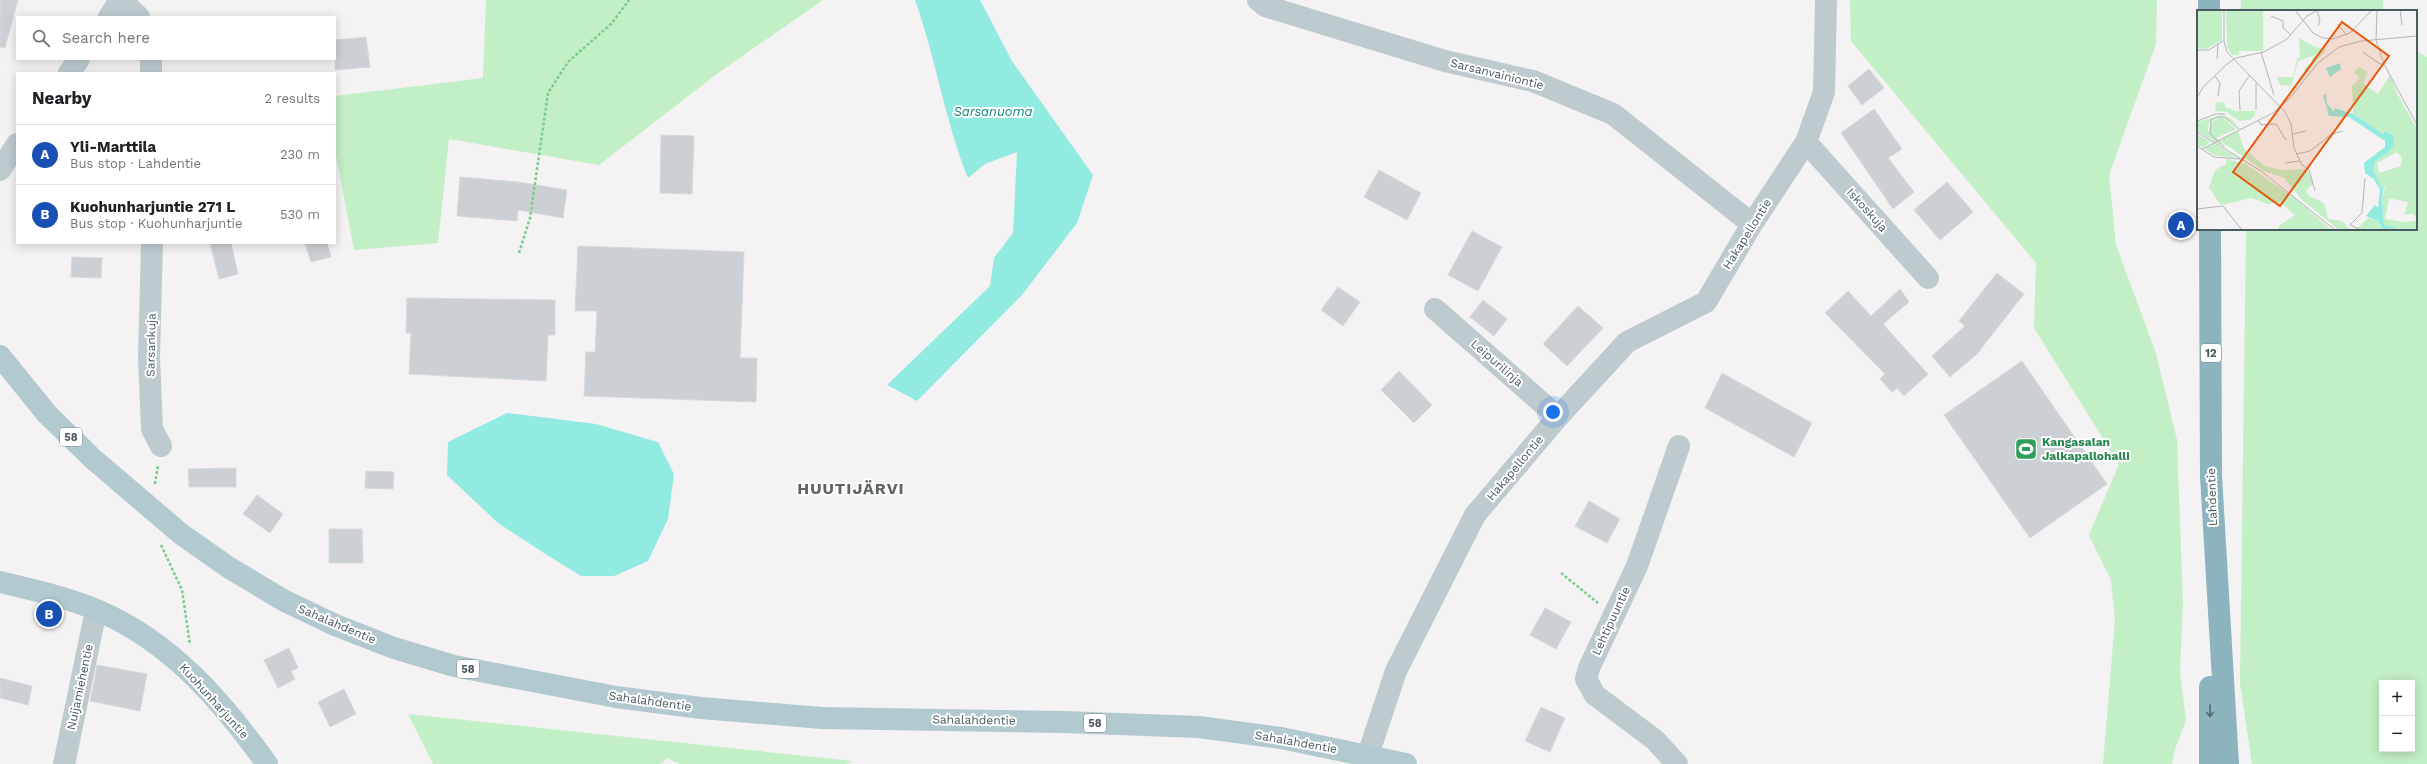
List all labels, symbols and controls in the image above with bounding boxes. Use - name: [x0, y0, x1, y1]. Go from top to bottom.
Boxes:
- inset map: [2197, 10, 2417, 230]
- search box: [16, 16, 336, 60]
- icon: search: [30, 27, 52, 49]
- text: Search here: [62, 29, 150, 47]
- street label: Sarsanvainiontie: [1449, 56, 1545, 92]
- text: Nearby: [32, 88, 91, 108]
- text: 2 results: [265, 91, 320, 106]
- water label: Sarsanuoma: [953, 104, 1033, 119]
- text: Yli-Marttila: [70, 138, 156, 156]
- text: A: [41, 147, 49, 162]
- text: 230 m: [280, 147, 320, 162]
- text: Bus stop · Lahdentie: [70, 156, 201, 171]
- street label: Iskoskuja: [1844, 185, 1890, 235]
- street label: Hakapellontie: [1720, 196, 1774, 272]
- text: Kuohunharjuntie 271 L: [70, 198, 235, 216]
- text: B: [41, 207, 49, 222]
- text: 530 m: [280, 207, 320, 222]
- pin: A: [2168, 210, 2194, 240]
- text: Bus stop · Kuohunharjuntie: [70, 216, 243, 231]
- street label: Sarsankuja: [143, 313, 159, 377]
- street label: Leipurilinja: [1468, 337, 1526, 390]
- road number: 12: [2201, 344, 2221, 362]
- your location: [1543, 402, 1563, 422]
- road number: 58: [60, 428, 82, 446]
- street label: Hakapellontie: [1484, 433, 1546, 503]
- place label: Kangasalan Jalkapallohalli: [2042, 435, 2130, 463]
- sports icon: Kangasalan Jalkapallohalli: [2013, 436, 2039, 462]
- street label: Lahdentie: [2204, 468, 2220, 526]
- district label: HUUTIJÄRVI: [797, 479, 905, 498]
- street label: Lehtipuuntie: [1589, 584, 1633, 658]
- pin: B: [36, 599, 62, 629]
- street label: Sahalahdentie: [296, 601, 378, 647]
- street label: Nuijamiehentie: [64, 643, 96, 731]
- street label: Kuohunharjuntie: [176, 660, 252, 742]
- road number: 58: [457, 660, 479, 678]
- map controls: [2379, 680, 2415, 752]
- button: +: [2379, 680, 2415, 716]
- street label: Sahalahdentie: [608, 688, 692, 714]
- one-way arrow: [2206, 704, 2214, 717]
- street label: Sahalahdentie: [932, 712, 1016, 728]
- road number: 58: [1084, 714, 1106, 732]
- button: −: [2379, 716, 2415, 752]
- street label: Sahalahdentie: [1254, 728, 1338, 756]

